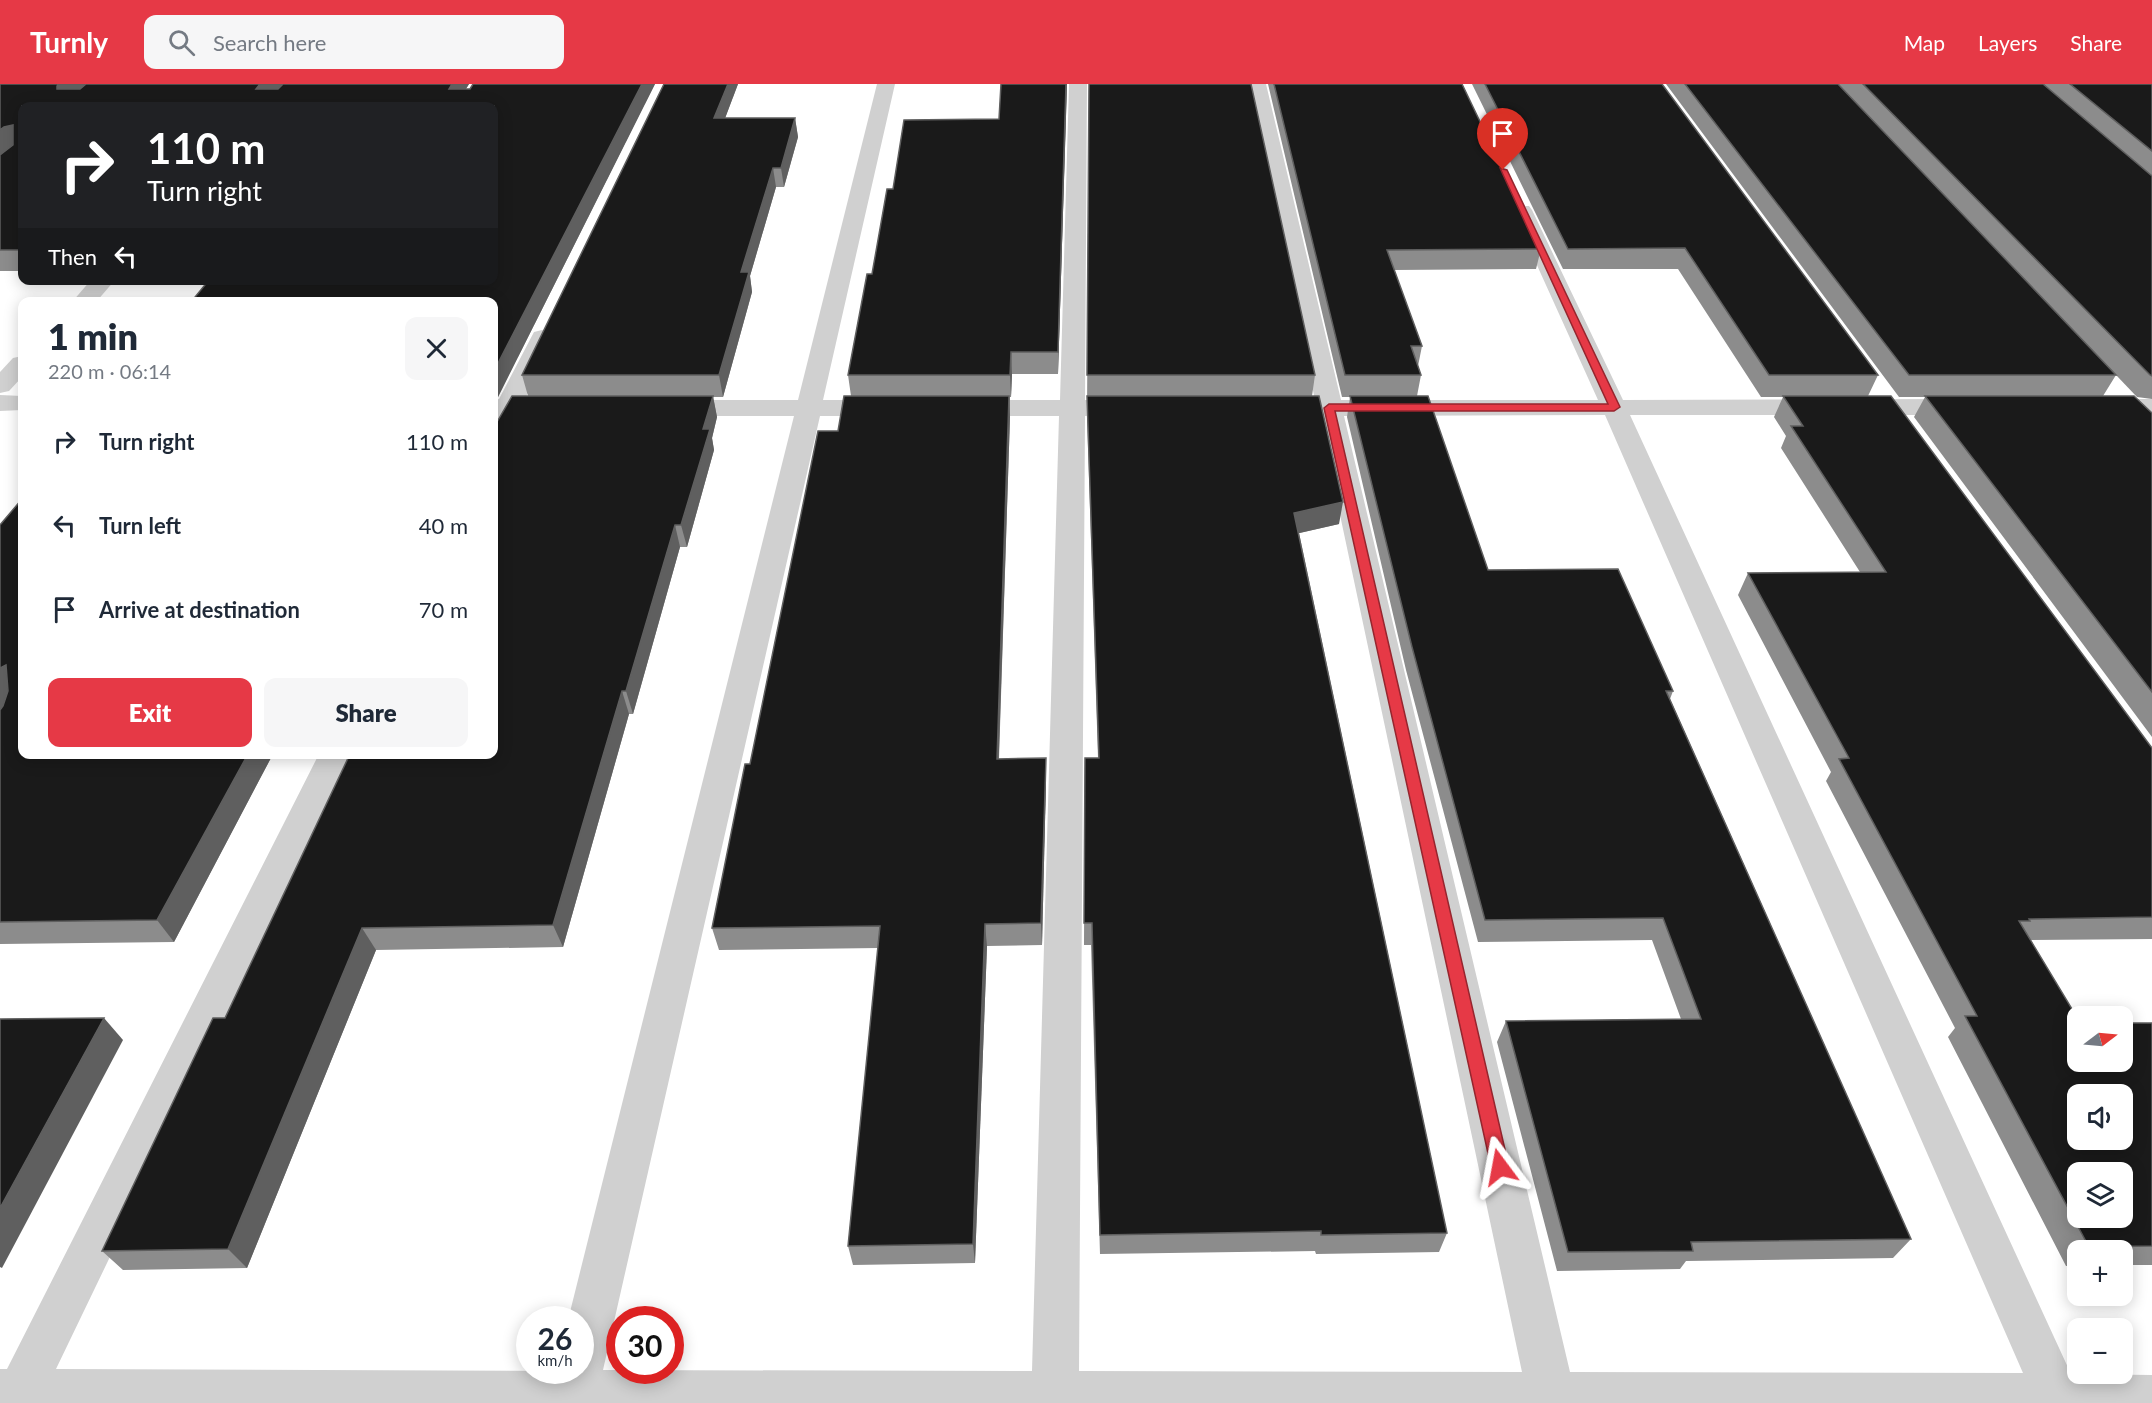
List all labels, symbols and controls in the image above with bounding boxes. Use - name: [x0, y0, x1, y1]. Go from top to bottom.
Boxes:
- search box: [144, 15, 564, 69]
- text: Turnly: [30, 25, 108, 59]
- icon: search: [165, 26, 198, 59]
- text: Search here: [213, 29, 326, 56]
- text: Map: [1904, 30, 1945, 55]
- text: Layers: [1978, 30, 2037, 55]
- text: Share: [2070, 30, 2122, 55]
- pin: [1477, 108, 1528, 170]
- icon: arrive: [1486, 117, 1519, 150]
- text: 110 m: [147, 123, 265, 173]
- icon: right: [48, 126, 126, 204]
- text: Turn right: [147, 174, 262, 207]
- icon: left: [109, 240, 142, 273]
- text: Then: [48, 243, 97, 270]
- text: 1 min: [48, 314, 138, 358]
- button: close: [405, 317, 468, 380]
- text: 220 m · 06:14: [48, 359, 171, 383]
- icon: right: [48, 425, 81, 458]
- text: Turn right: [99, 428, 194, 455]
- text: 110 m: [406, 428, 468, 455]
- icon: left: [48, 509, 81, 542]
- text: Turn left: [99, 512, 181, 539]
- text: 40 m: [419, 512, 468, 539]
- icon: arrive: [48, 593, 81, 626]
- text: Arrive at destination: [99, 596, 300, 623]
- text: 70 m: [419, 596, 468, 623]
- button: Exit: [48, 678, 252, 747]
- button: Share: [264, 678, 468, 747]
- north arrow: [2067, 1006, 2133, 1072]
- map controls: [2067, 1006, 2133, 1384]
- button: sound: [2067, 1084, 2133, 1150]
- position arrow: [1468, 1135, 1532, 1199]
- button: layers: [2067, 1162, 2133, 1228]
- button: +: [2067, 1240, 2133, 1306]
- speed limit sign: 30: [606, 1306, 684, 1384]
- button: −: [2067, 1318, 2133, 1384]
- text: 26: [538, 1320, 572, 1356]
- text: km/h: [537, 1351, 573, 1369]

